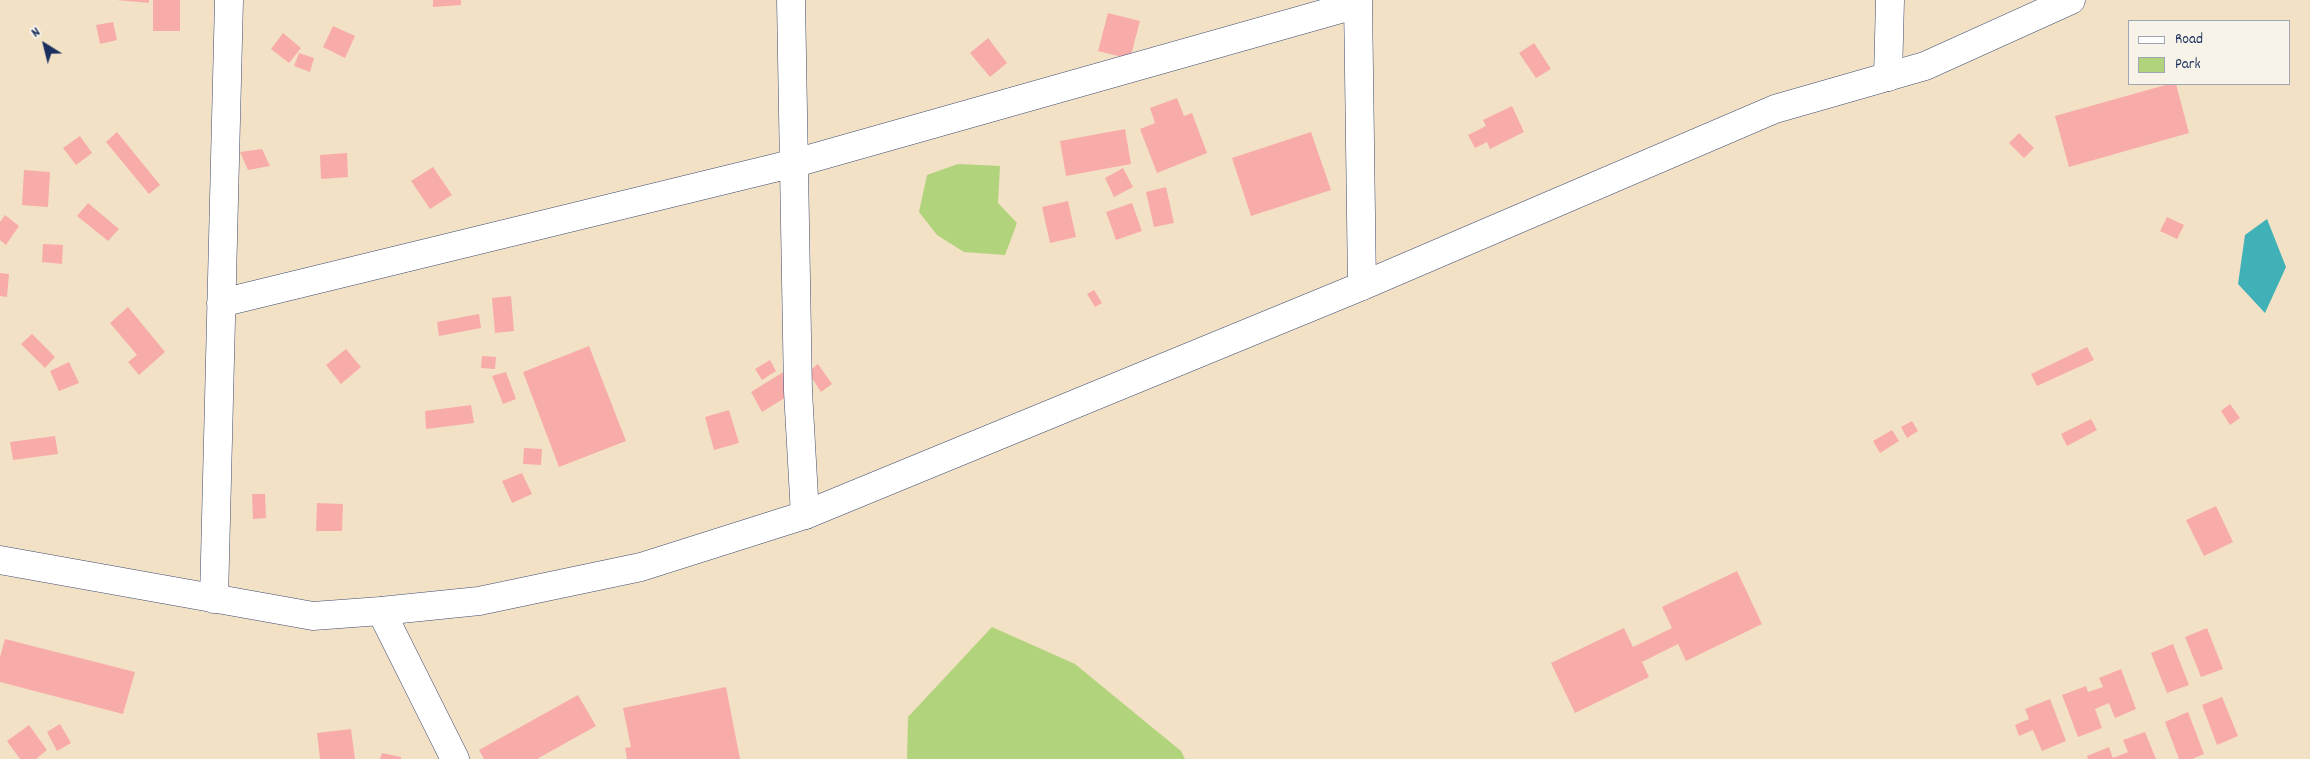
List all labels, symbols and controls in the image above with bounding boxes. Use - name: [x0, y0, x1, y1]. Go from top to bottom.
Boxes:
- north arrow: [20, 20, 70, 70]
- legend: [2128, 20, 2290, 85]
- text: N: [27, 23, 45, 43]
- text: Road: [2175, 29, 2203, 51]
- text: Park: [2175, 54, 2201, 76]

